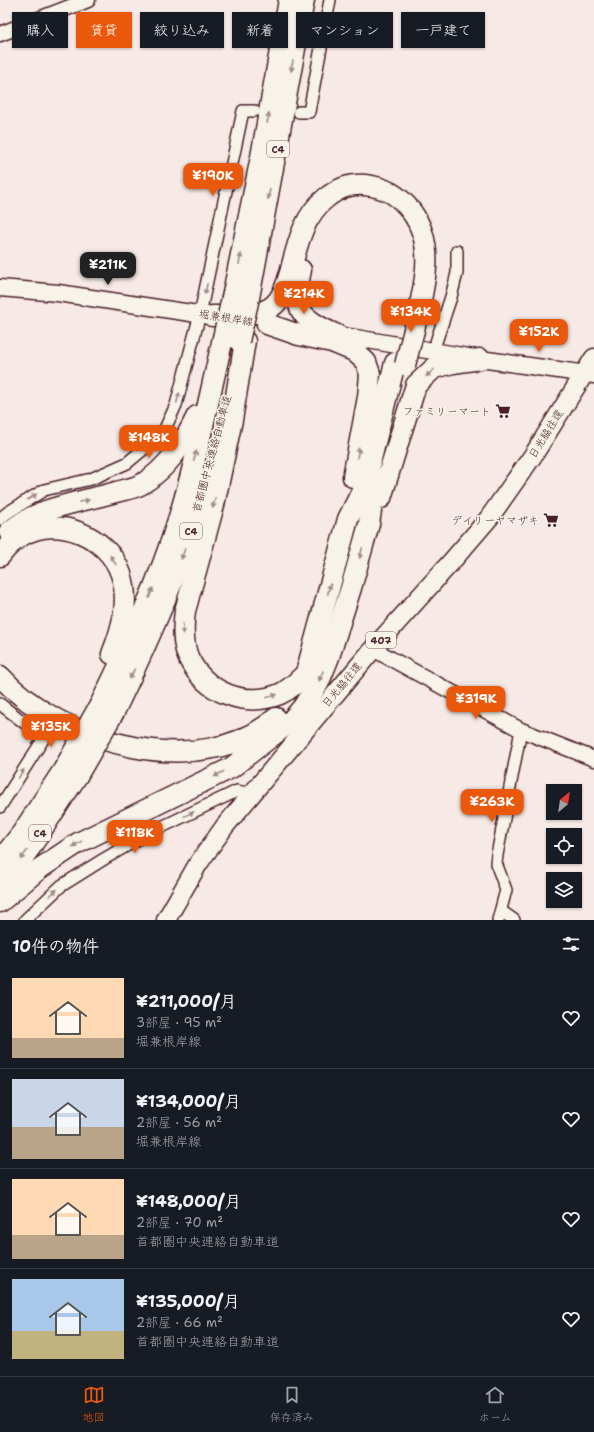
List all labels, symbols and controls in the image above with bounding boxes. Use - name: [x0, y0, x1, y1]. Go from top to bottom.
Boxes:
- chip: 購入: [12, 12, 68, 48]
- chip: 賃貸: [76, 12, 132, 48]
- chip: 絞り込み: [140, 12, 224, 48]
- chip: 新着: [232, 12, 288, 48]
- chip: マンション: [296, 12, 393, 48]
- chip: 一戸建て: [401, 12, 485, 48]
- one-way arrow: [289, 60, 295, 72]
- one-way arrow: [265, 112, 271, 124]
- road number: C4: [267, 141, 289, 157]
- pin: ¥190K: [185, 163, 241, 197]
- text: ¥190K: [192, 167, 234, 184]
- one-way arrow: [266, 188, 272, 200]
- pin: ¥211K: [80, 252, 136, 286]
- one-way arrow: [237, 253, 243, 265]
- text: ¥211K: [89, 256, 127, 273]
- pin: ¥214K: [276, 281, 332, 315]
- one-way arrow: [202, 283, 208, 295]
- text: ¥214K: [283, 285, 325, 302]
- pin: ¥134K: [383, 299, 439, 333]
- text: ¥134K: [390, 303, 432, 320]
- street label: 堀兼根岸線: [198, 306, 254, 330]
- pin: ¥152K: [511, 319, 567, 353]
- text: ¥152K: [519, 323, 559, 340]
- one-way arrow: [425, 368, 435, 377]
- one-way arrow: [175, 392, 181, 405]
- street label: 首都圏中央連絡自動車道: [189, 394, 235, 514]
- supermarket icon: ファミリーマート: [494, 402, 512, 420]
- place label: ファミリーマート: [403, 404, 491, 419]
- street label: 日光脇往還: [525, 407, 567, 461]
- pin: ¥148K: [121, 425, 177, 459]
- text: ¥148K: [128, 429, 170, 446]
- one-way arrow: [355, 447, 361, 459]
- one-way arrow: [193, 450, 199, 462]
- one-way arrow: [26, 494, 38, 501]
- one-way arrow: [78, 497, 90, 503]
- one-way arrow: [211, 497, 217, 510]
- supermarket icon: デイリーヤマザキ: [542, 511, 560, 529]
- place label: デイリーヤマザキ: [451, 513, 539, 528]
- road number: C4: [180, 523, 202, 539]
- one-way arrow: [358, 547, 364, 559]
- one-way arrow: [180, 548, 186, 560]
- one-way arrow: [109, 555, 117, 565]
- one-way arrow: [326, 582, 332, 594]
- one-way arrow: [149, 586, 155, 598]
- one-way arrow: [180, 623, 186, 636]
- road number: 407: [366, 632, 396, 648]
- street label: 日光脇往還: [319, 659, 365, 711]
- one-way arrow: [129, 668, 135, 679]
- one-way arrow: [318, 671, 324, 683]
- pin: ¥319K: [448, 686, 504, 720]
- text: ¥319K: [455, 690, 497, 707]
- one-way arrow: [266, 693, 278, 699]
- pin: ¥135K: [23, 714, 79, 748]
- text: ¥135K: [31, 718, 71, 735]
- one-way arrow: [17, 769, 25, 779]
- one-way arrow: [213, 771, 225, 778]
- north arrow: [546, 784, 582, 820]
- map controls: [546, 784, 582, 908]
- pin: ¥263K: [464, 789, 520, 823]
- text: ¥263K: [470, 793, 514, 810]
- one-way arrow: [184, 811, 195, 817]
- pin: ¥118K: [107, 820, 163, 854]
- text: ¥118K: [116, 824, 154, 841]
- road number: C4: [29, 825, 51, 841]
- button: locate: [546, 828, 582, 864]
- one-way arrow: [71, 840, 83, 847]
- one-way arrow: [21, 850, 29, 860]
- button: layers: [546, 872, 582, 908]
- one-way arrow: [48, 888, 58, 898]
- icon: filters: [560, 933, 582, 955]
- text: 10件の物件: [12, 935, 99, 957]
- text: ¥211,000/月: [136, 990, 237, 1012]
- icon: home: [44, 994, 92, 1042]
- icon: heart: [560, 1007, 582, 1029]
- text: 3部屋 · 95 m²: [136, 1014, 222, 1031]
- text: 堀兼根岸線: [136, 1033, 201, 1050]
- text: ¥134,000/月: [136, 1090, 241, 1112]
- icon: home: [44, 1095, 92, 1143]
- icon: heart: [560, 1108, 582, 1130]
- text: 2部屋 · 56 m²: [136, 1114, 222, 1131]
- text: 堀兼根岸線: [136, 1133, 201, 1150]
- text: ¥148,000/月: [136, 1190, 241, 1212]
- icon: home: [44, 1195, 92, 1243]
- icon: heart: [560, 1208, 582, 1230]
- text: 2部屋 · 70 m²: [136, 1214, 223, 1231]
- text: 首都圏中央連絡自動車道: [136, 1233, 279, 1250]
- text: ¥135,000/月: [136, 1290, 240, 1312]
- icon: home: [44, 1295, 92, 1343]
- icon: heart: [560, 1308, 582, 1330]
- text: 2部屋 · 66 m²: [136, 1314, 223, 1331]
- text: 首都圏中央連絡自動車道: [136, 1333, 279, 1350]
- tab: 地図: [83, 1384, 105, 1425]
- tab: 保存済み: [270, 1384, 314, 1425]
- tab: ホーム: [479, 1384, 511, 1425]

